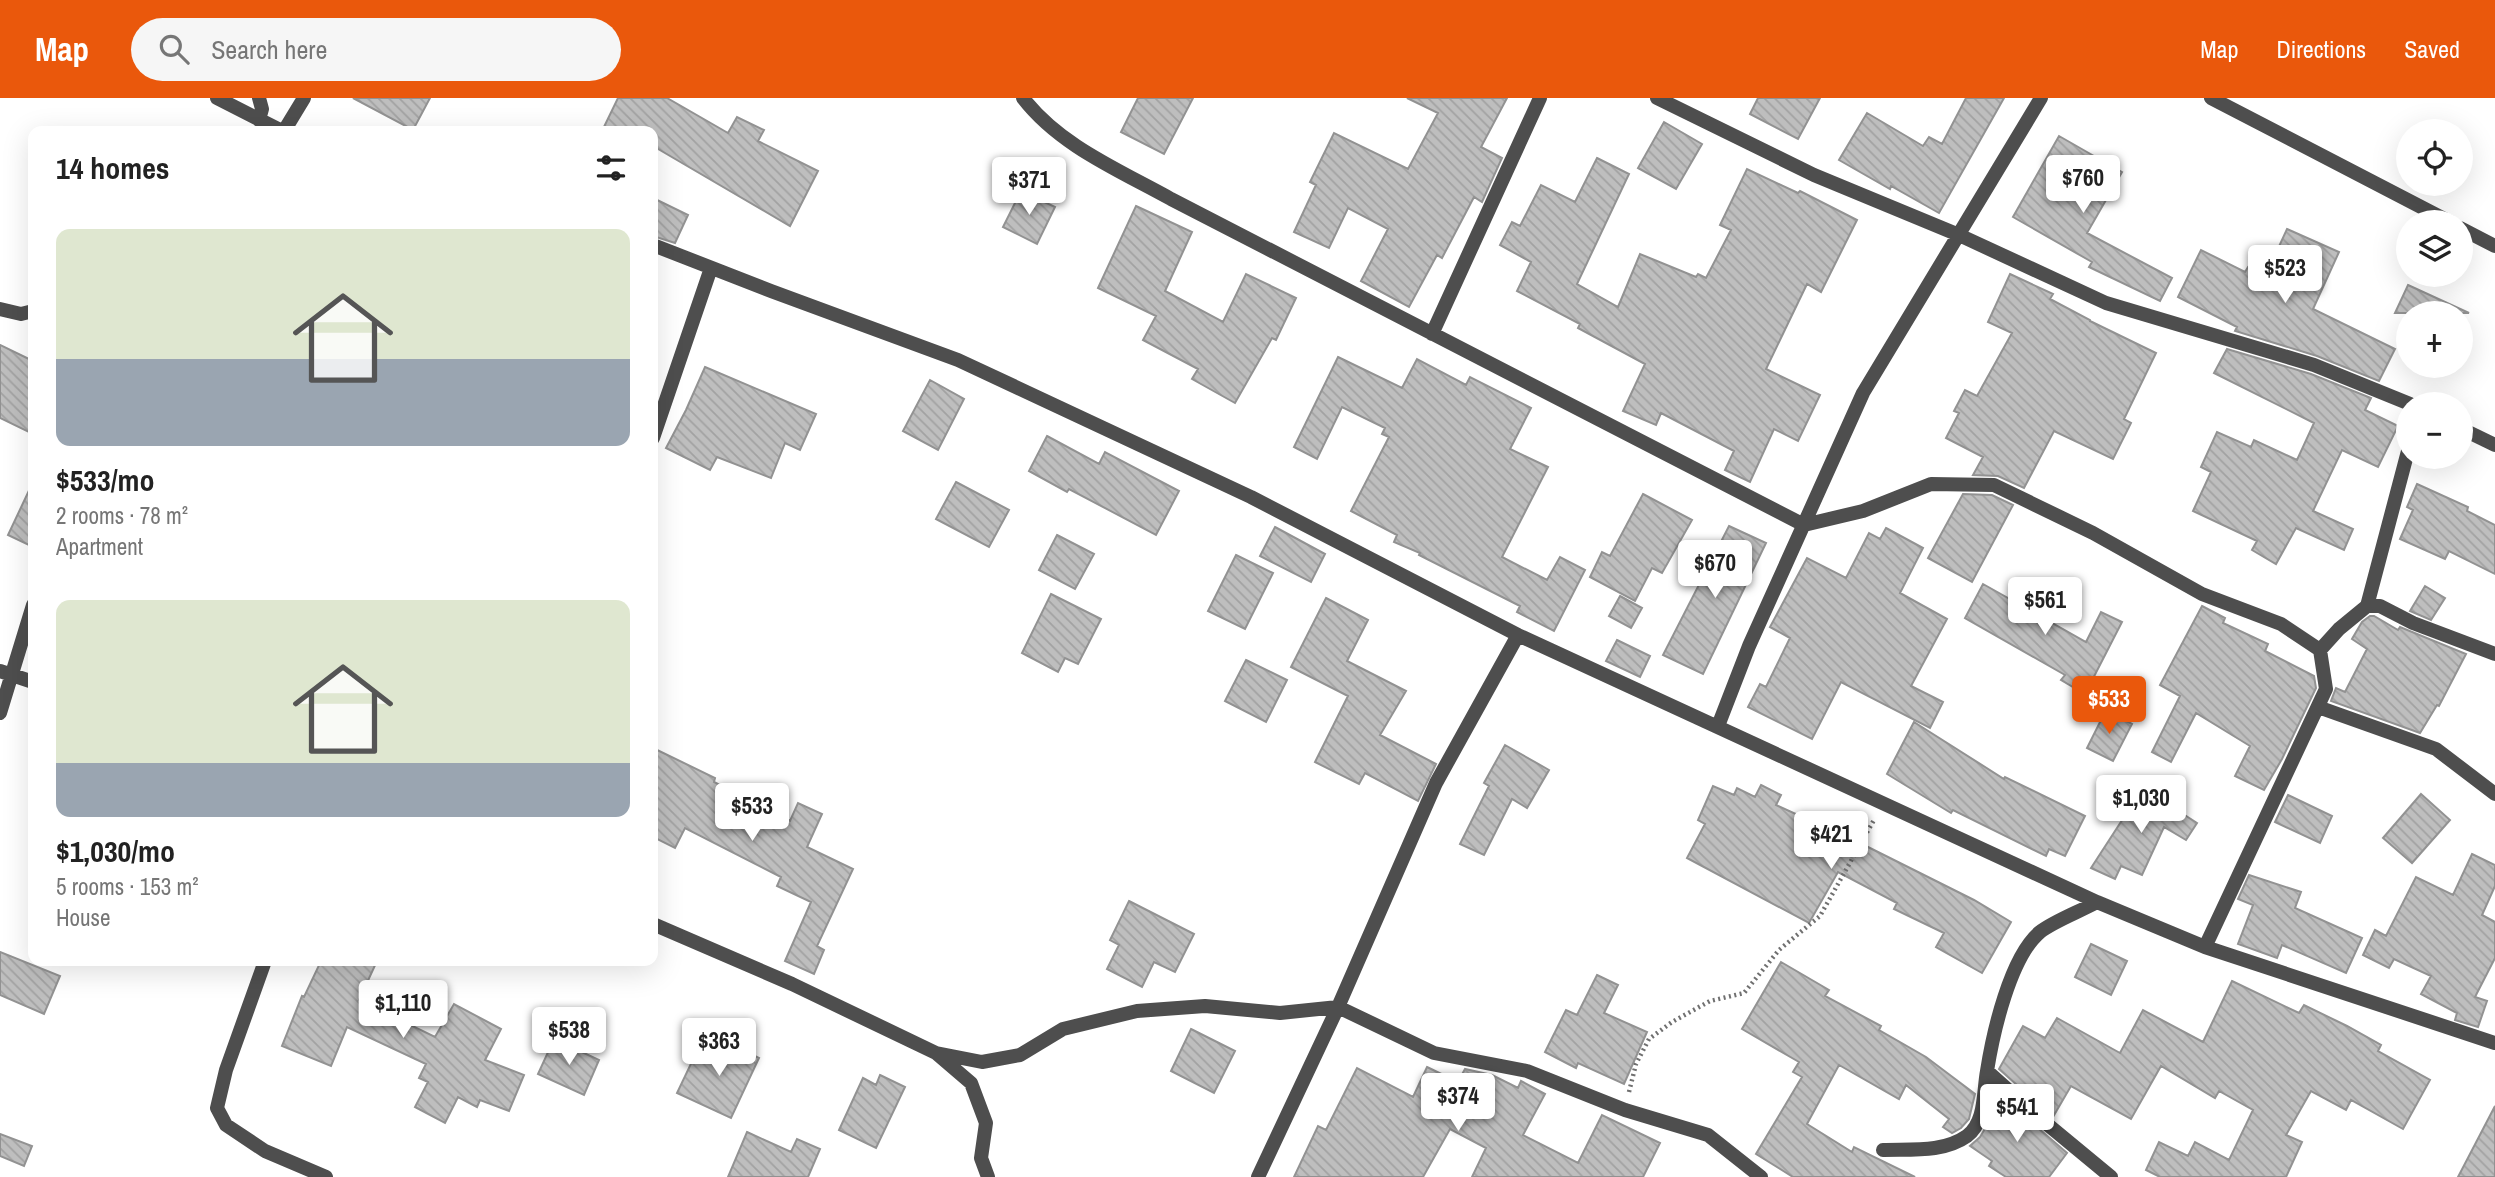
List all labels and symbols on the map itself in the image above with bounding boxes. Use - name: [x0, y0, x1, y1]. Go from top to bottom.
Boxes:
- pin: $760: [2042, 156, 2124, 215]
- pin: $371: [988, 158, 1070, 217]
- pin: $523: [2244, 246, 2326, 305]
- pin: $670: [1674, 540, 1756, 600]
- pin: $561: [2004, 578, 2086, 637]
- pin: $533: [2068, 676, 2150, 736]
- pin: $1,030: [2084, 776, 2198, 835]
- pin: $533: [711, 784, 793, 843]
- pin: $421: [1790, 812, 1872, 871]
- pin: $1,110: [346, 981, 460, 1040]
- pin: $538: [528, 1007, 610, 1067]
- pin: $363: [678, 1018, 760, 1078]
- pin: $374: [1417, 1074, 1499, 1133]
- pin: $541: [1976, 1084, 2058, 1144]

